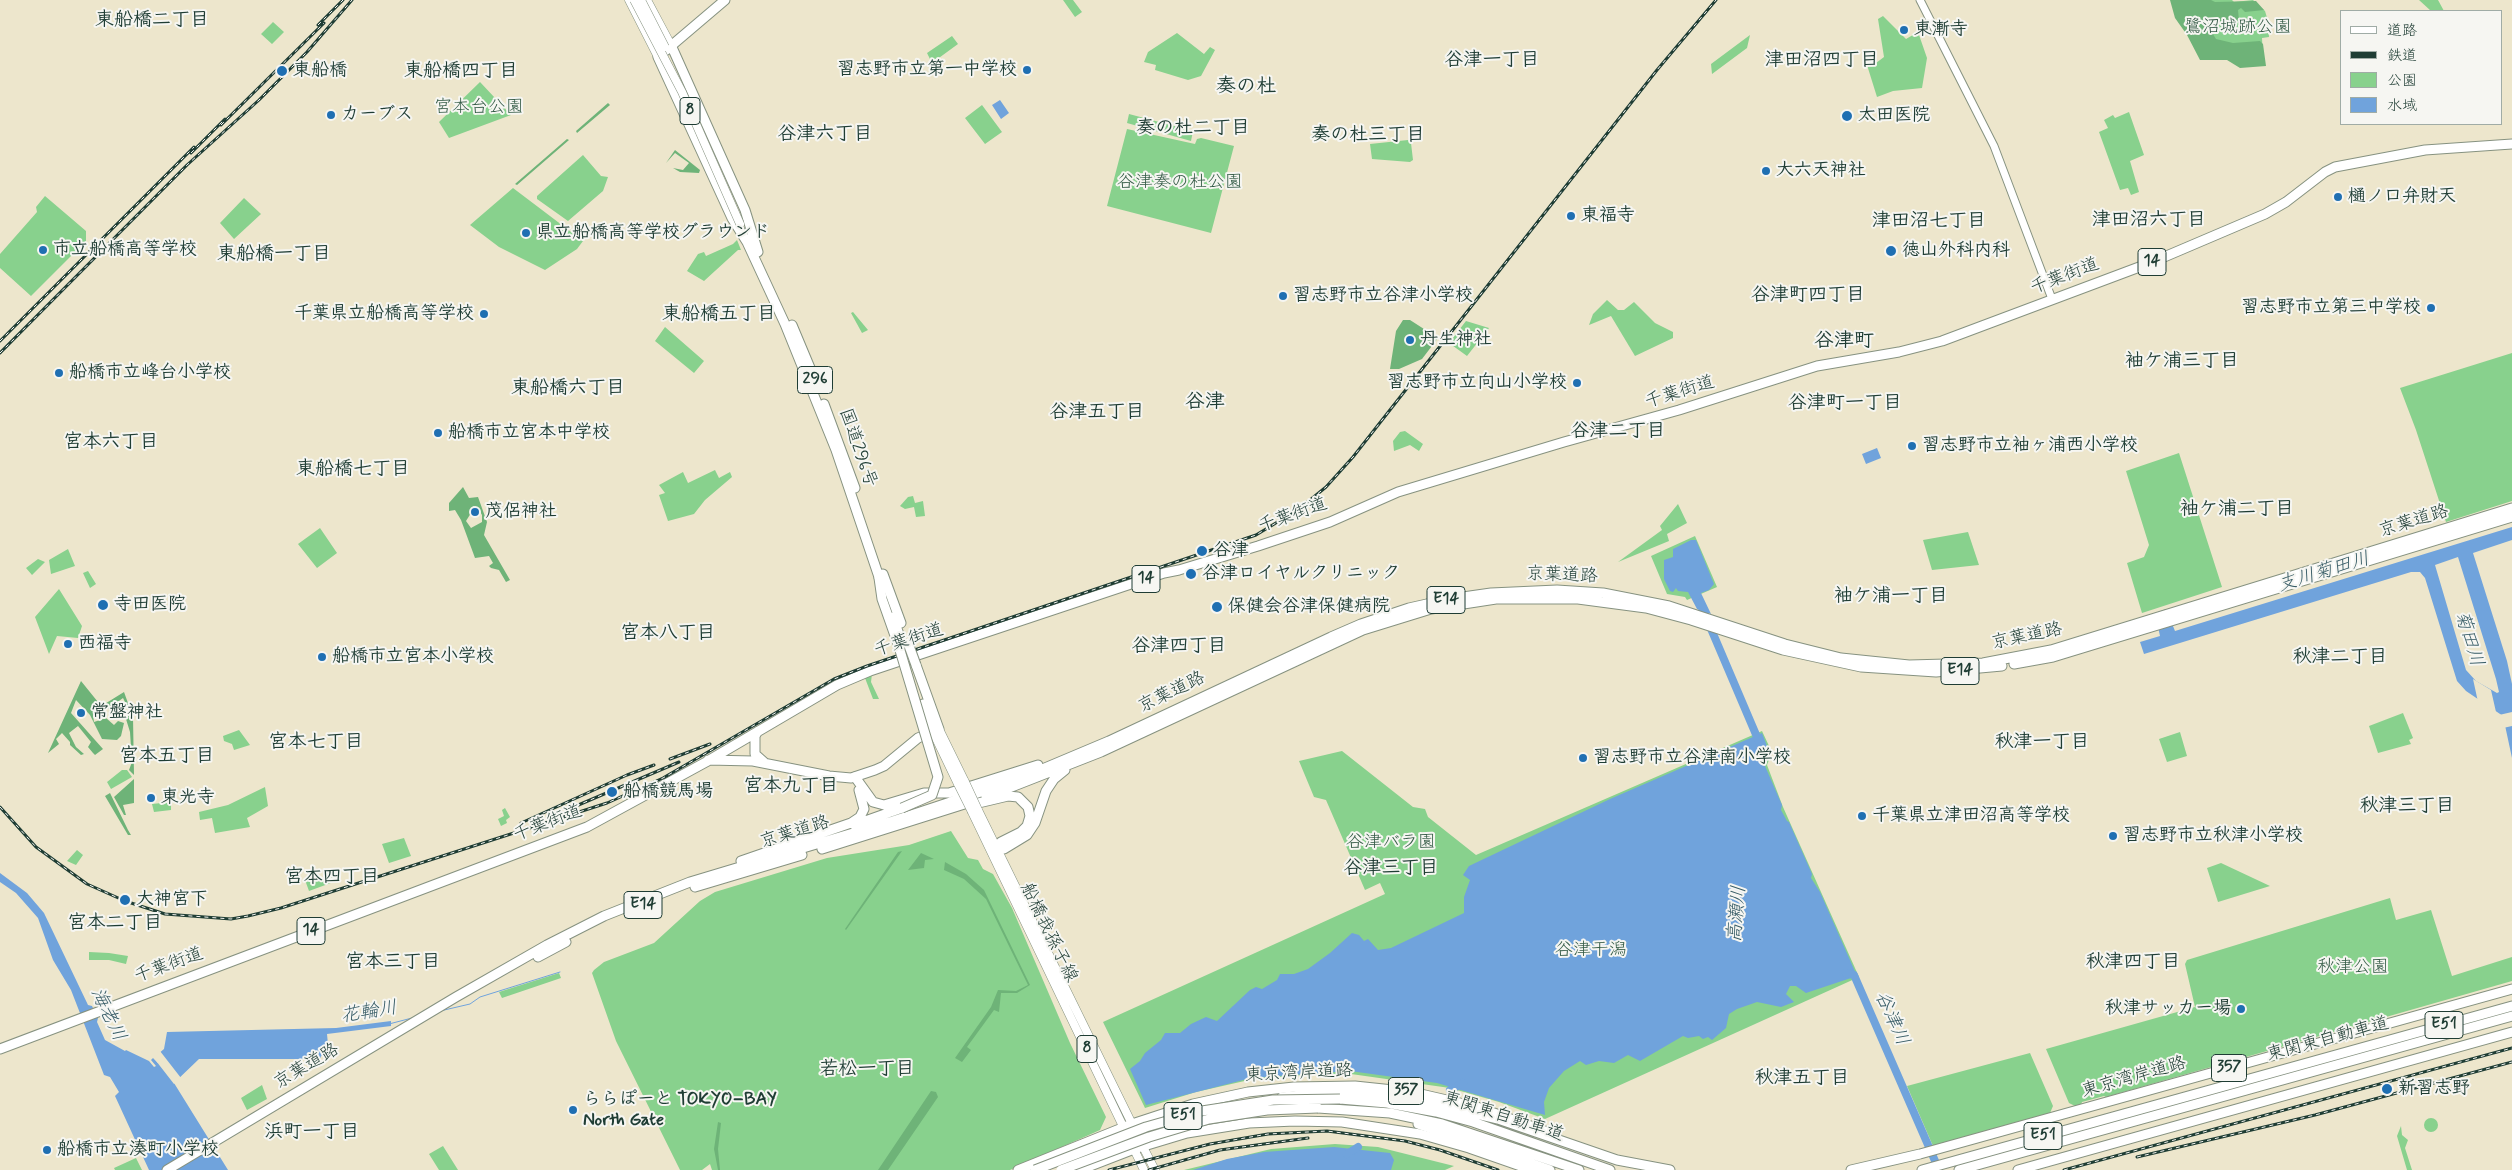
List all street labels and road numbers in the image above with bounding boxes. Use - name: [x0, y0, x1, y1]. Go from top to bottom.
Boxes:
- road number: 8: [680, 98, 700, 124]
- road number: 14: [2138, 248, 2166, 276]
- street label: 千葉街道: [2028, 254, 2102, 300]
- road number: 296: [798, 366, 832, 394]
- street label: 千葉街道: [1642, 372, 1718, 414]
- street label: 国道296号: [833, 406, 881, 490]
- street label: 千葉街道: [1255, 494, 1331, 538]
- street label: 京葉道路: [2376, 501, 2452, 543]
- street label: 京葉道路: [1526, 564, 1598, 588]
- road number: 14: [1132, 566, 1160, 592]
- road number: E14: [1427, 586, 1465, 614]
- street label: 京葉道路: [1990, 619, 2064, 655]
- street label: 千葉街道: [871, 620, 947, 662]
- road number: E14: [1941, 658, 1979, 684]
- street label: 京葉道路: [1135, 668, 1209, 718]
- street label: 千葉街道: [511, 801, 585, 847]
- street label: 京葉道路: [757, 812, 833, 854]
- street label: 船橋我孫子線: [1015, 880, 1081, 986]
- road number: E14: [624, 892, 662, 918]
- road number: 14: [297, 918, 325, 944]
- street label: 千葉街道: [131, 944, 207, 988]
- road number: E51: [2425, 1012, 2463, 1038]
- street label: 東関東自動車道: [2264, 1013, 2392, 1067]
- road number: 8: [1077, 1036, 1097, 1062]
- street label: 京葉道路: [271, 1039, 343, 1095]
- street label: 東京湾岸道路: [2079, 1053, 2189, 1103]
- road number: 357: [2212, 1054, 2246, 1082]
- street label: 東京湾岸道路: [1245, 1060, 1353, 1088]
- road number: 357: [1388, 1078, 1424, 1104]
- street label: 東関東自動車道: [1440, 1087, 1566, 1147]
- road number: E51: [1164, 1102, 1202, 1130]
- road number: E51: [2024, 1122, 2062, 1150]

